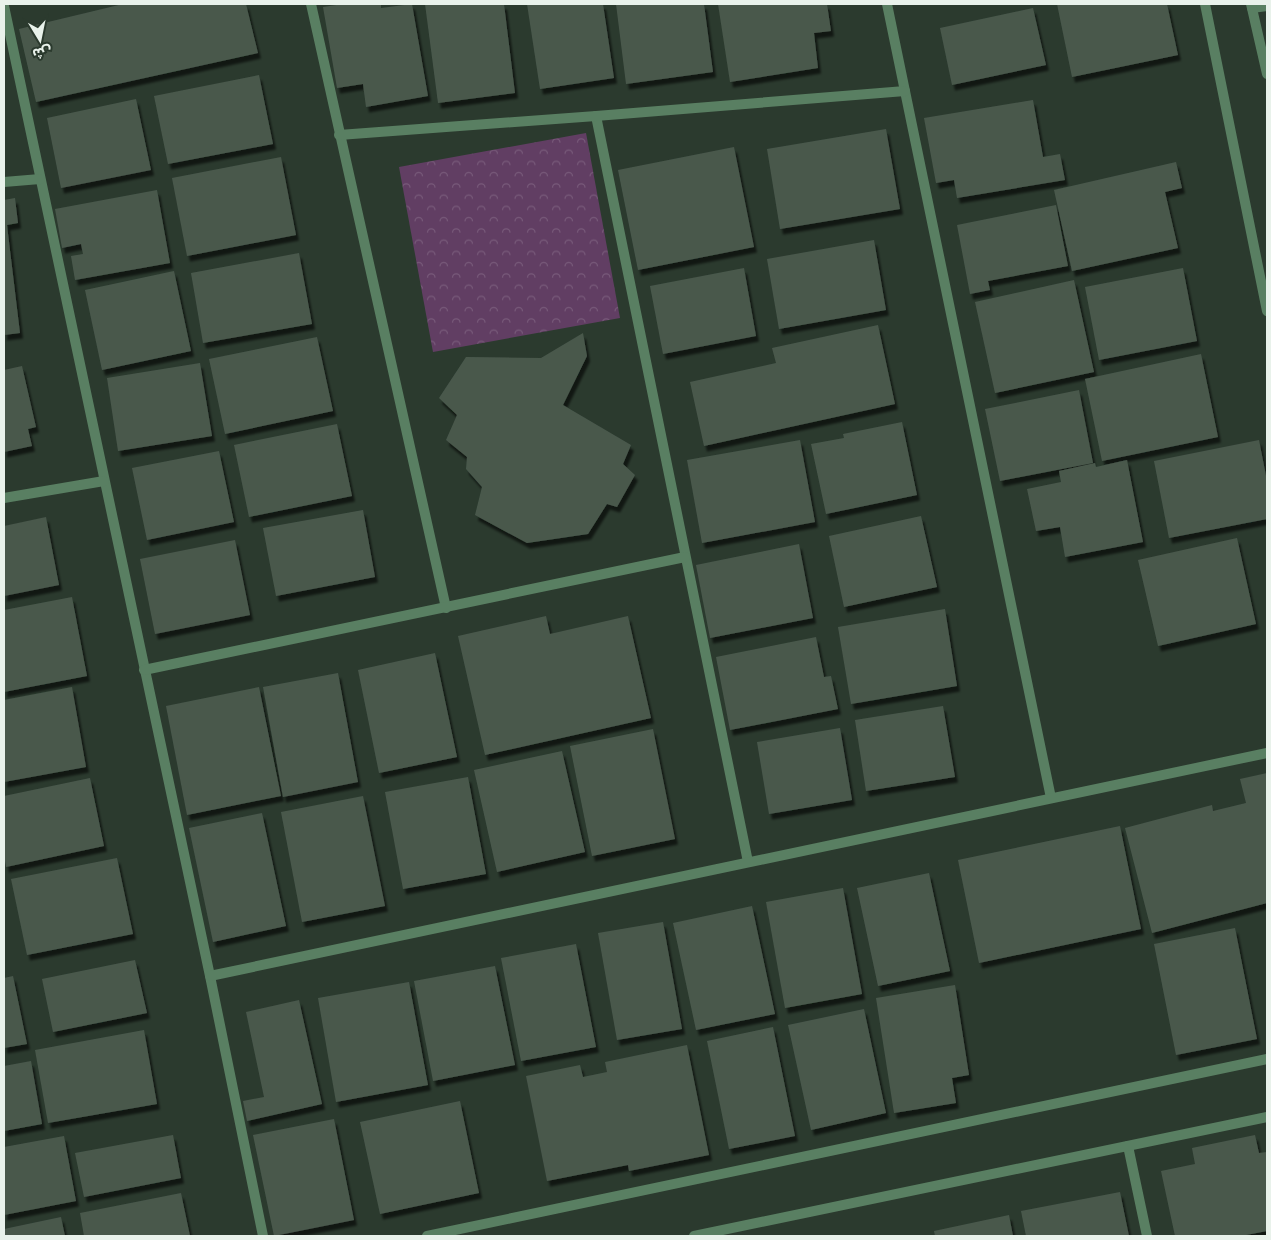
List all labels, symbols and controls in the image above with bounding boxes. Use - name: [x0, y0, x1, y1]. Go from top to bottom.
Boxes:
- north arrow: [15, 15, 65, 65]
- text: ش: [31, 42, 53, 62]

